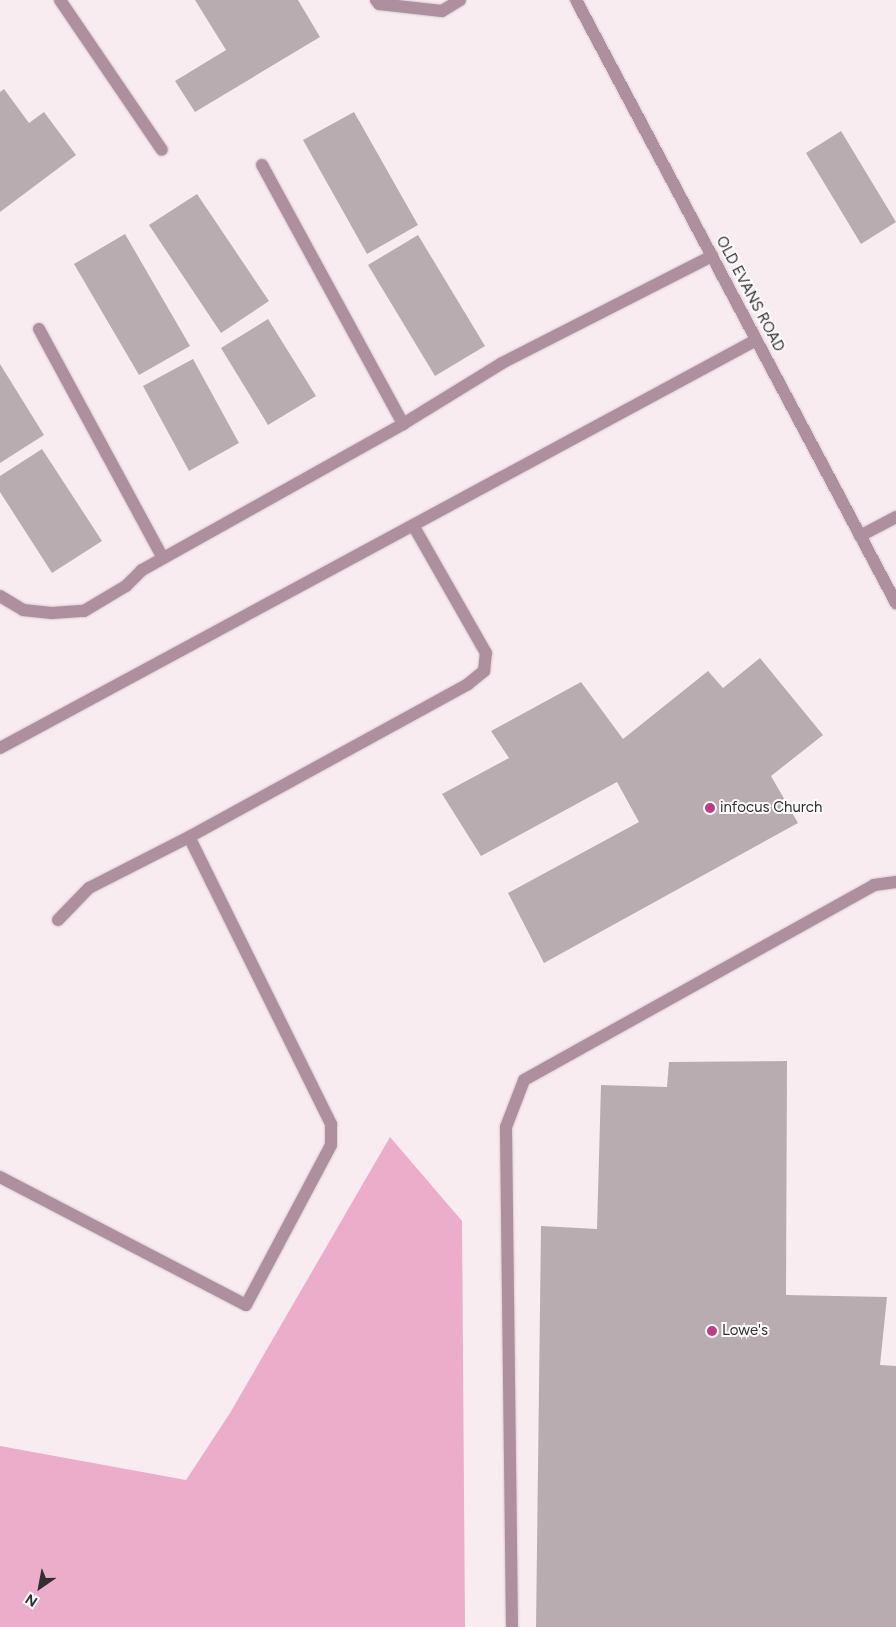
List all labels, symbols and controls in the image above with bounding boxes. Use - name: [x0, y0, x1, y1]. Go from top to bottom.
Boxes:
- street label: OLD EVANS ROAD: [712, 233, 788, 355]
- place label: infocus Church: [720, 799, 822, 817]
- marker: infocus Church: [704, 802, 716, 814]
- place label: Lowe's: [722, 1322, 768, 1340]
- marker: Lowe's: [706, 1325, 718, 1337]
- north arrow: [15, 1562, 65, 1612]
- text: N: [22, 1590, 41, 1610]

